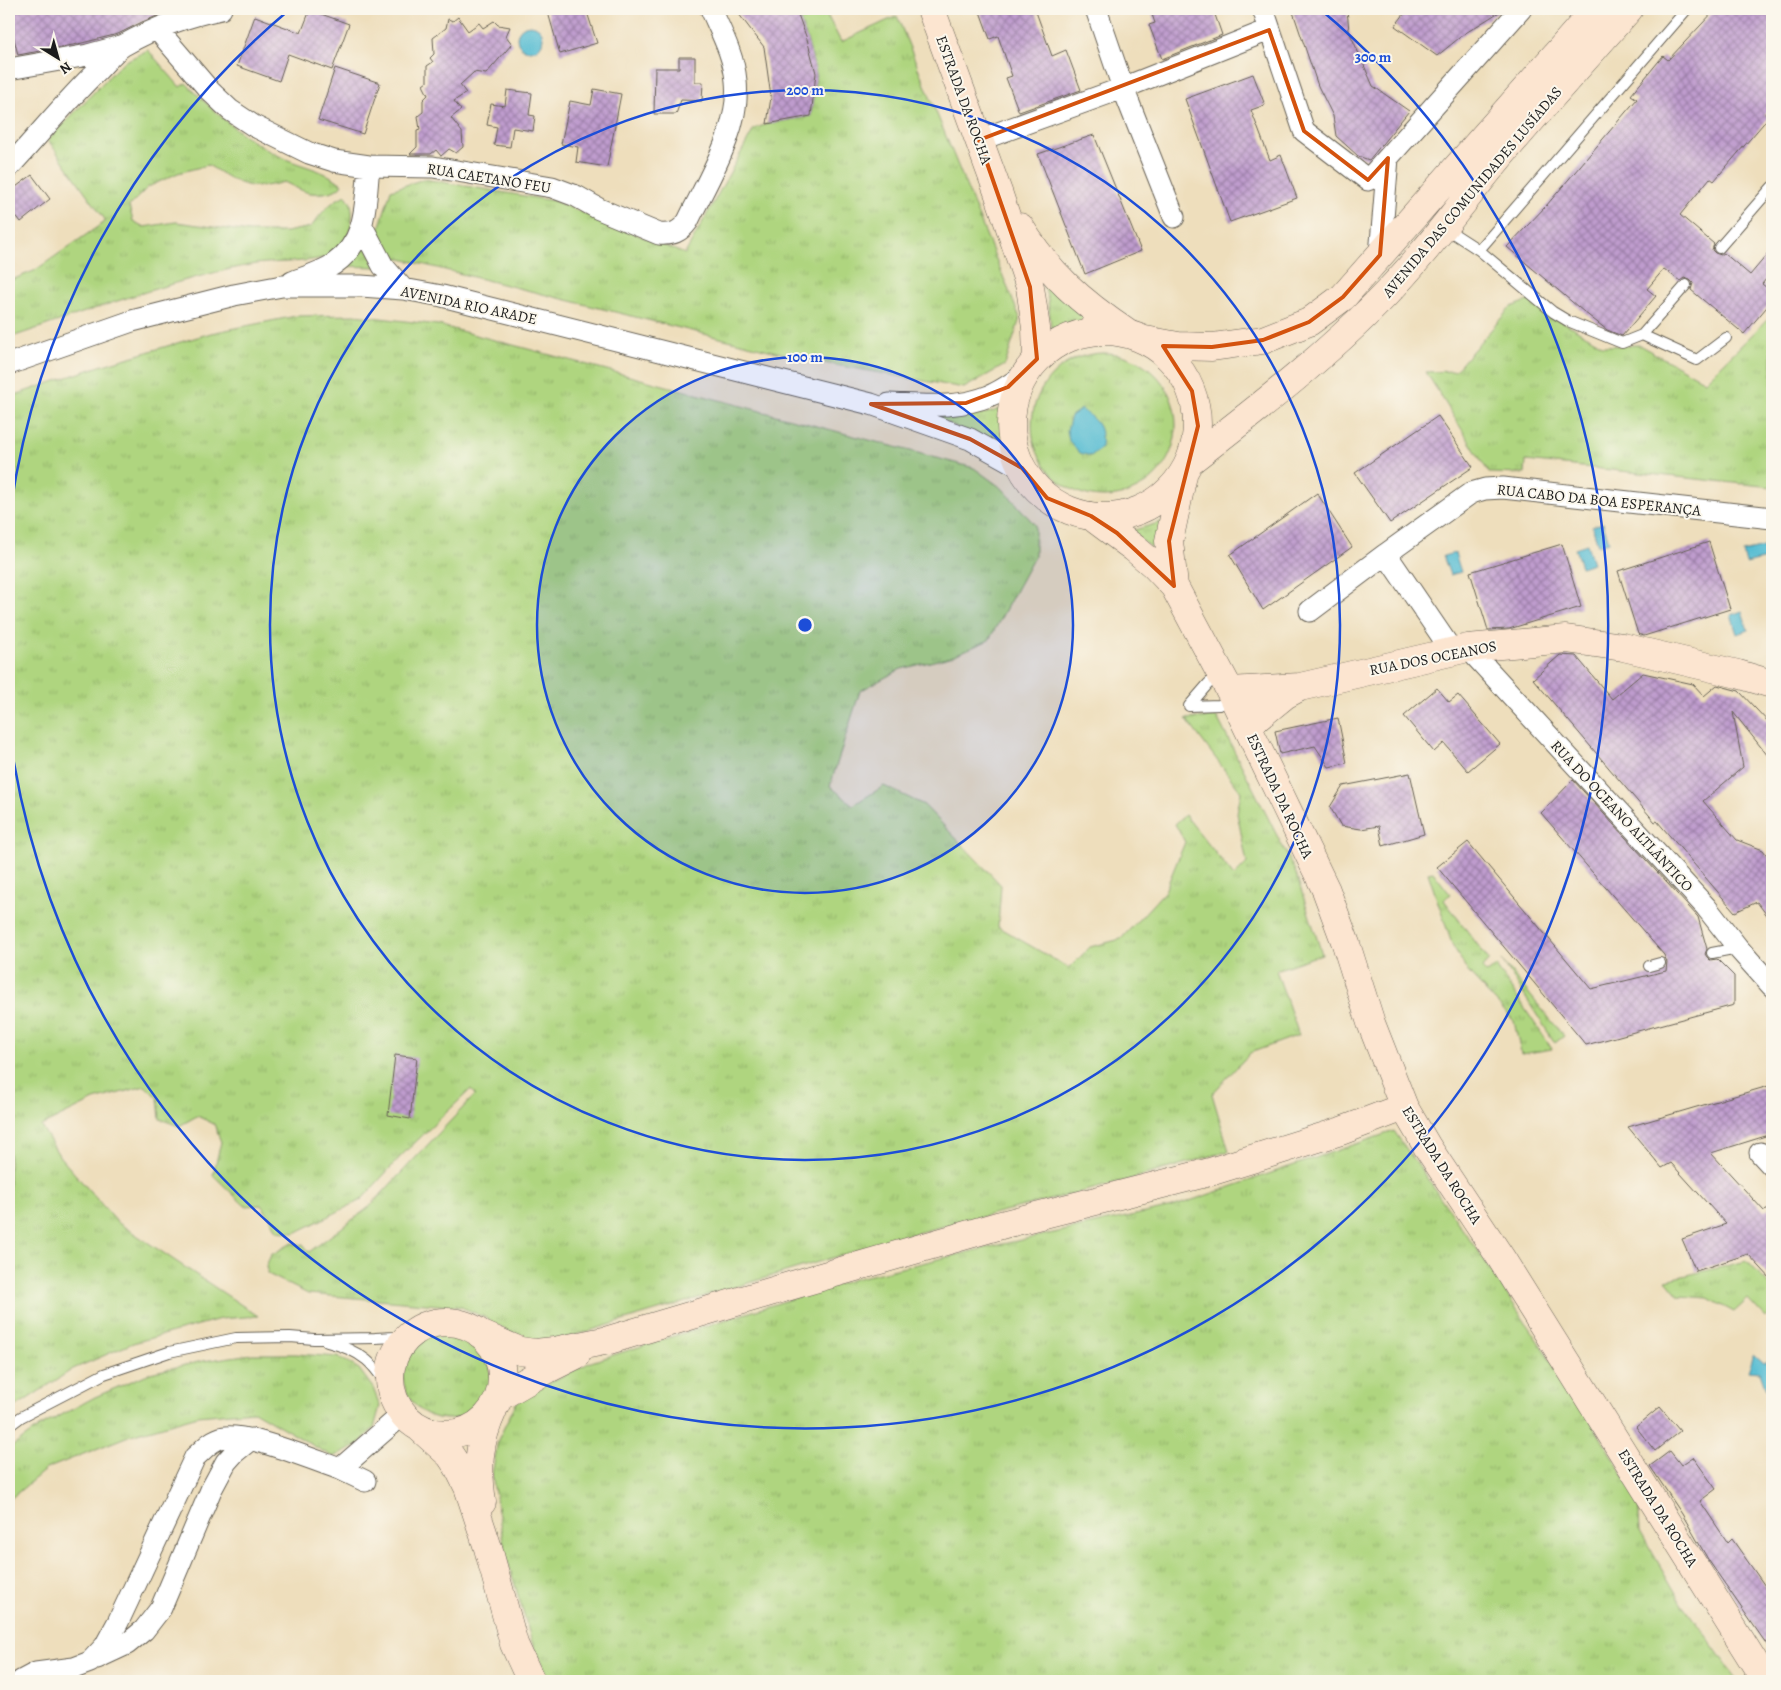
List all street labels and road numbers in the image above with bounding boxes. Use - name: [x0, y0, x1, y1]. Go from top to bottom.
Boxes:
- street label: ESTRADA DA ROCHA: [931, 33, 997, 167]
- street label: AVENIDA DAS COMUNIDADES LUSÍADAS: [1377, 82, 1566, 302]
- street label: RUA CAETANO FEU: [426, 158, 552, 198]
- street label: AVENIDA RIO ARADE: [398, 281, 539, 329]
- street label: RUA CABO DA BOA ESPERANÇA: [1496, 479, 1702, 521]
- street label: RUA DOS OCEANOS: [1368, 636, 1498, 680]
- street label: ESTRADA DA ROCHA: [1242, 730, 1318, 862]
- street label: RUA DO OCEANO ALTLÂNTICO: [1546, 736, 1698, 896]
- street label: ESTRADA DA ROCHA: [1398, 1102, 1487, 1228]
- street label: ESTRADA DA ROCHA: [1614, 1445, 1703, 1571]

